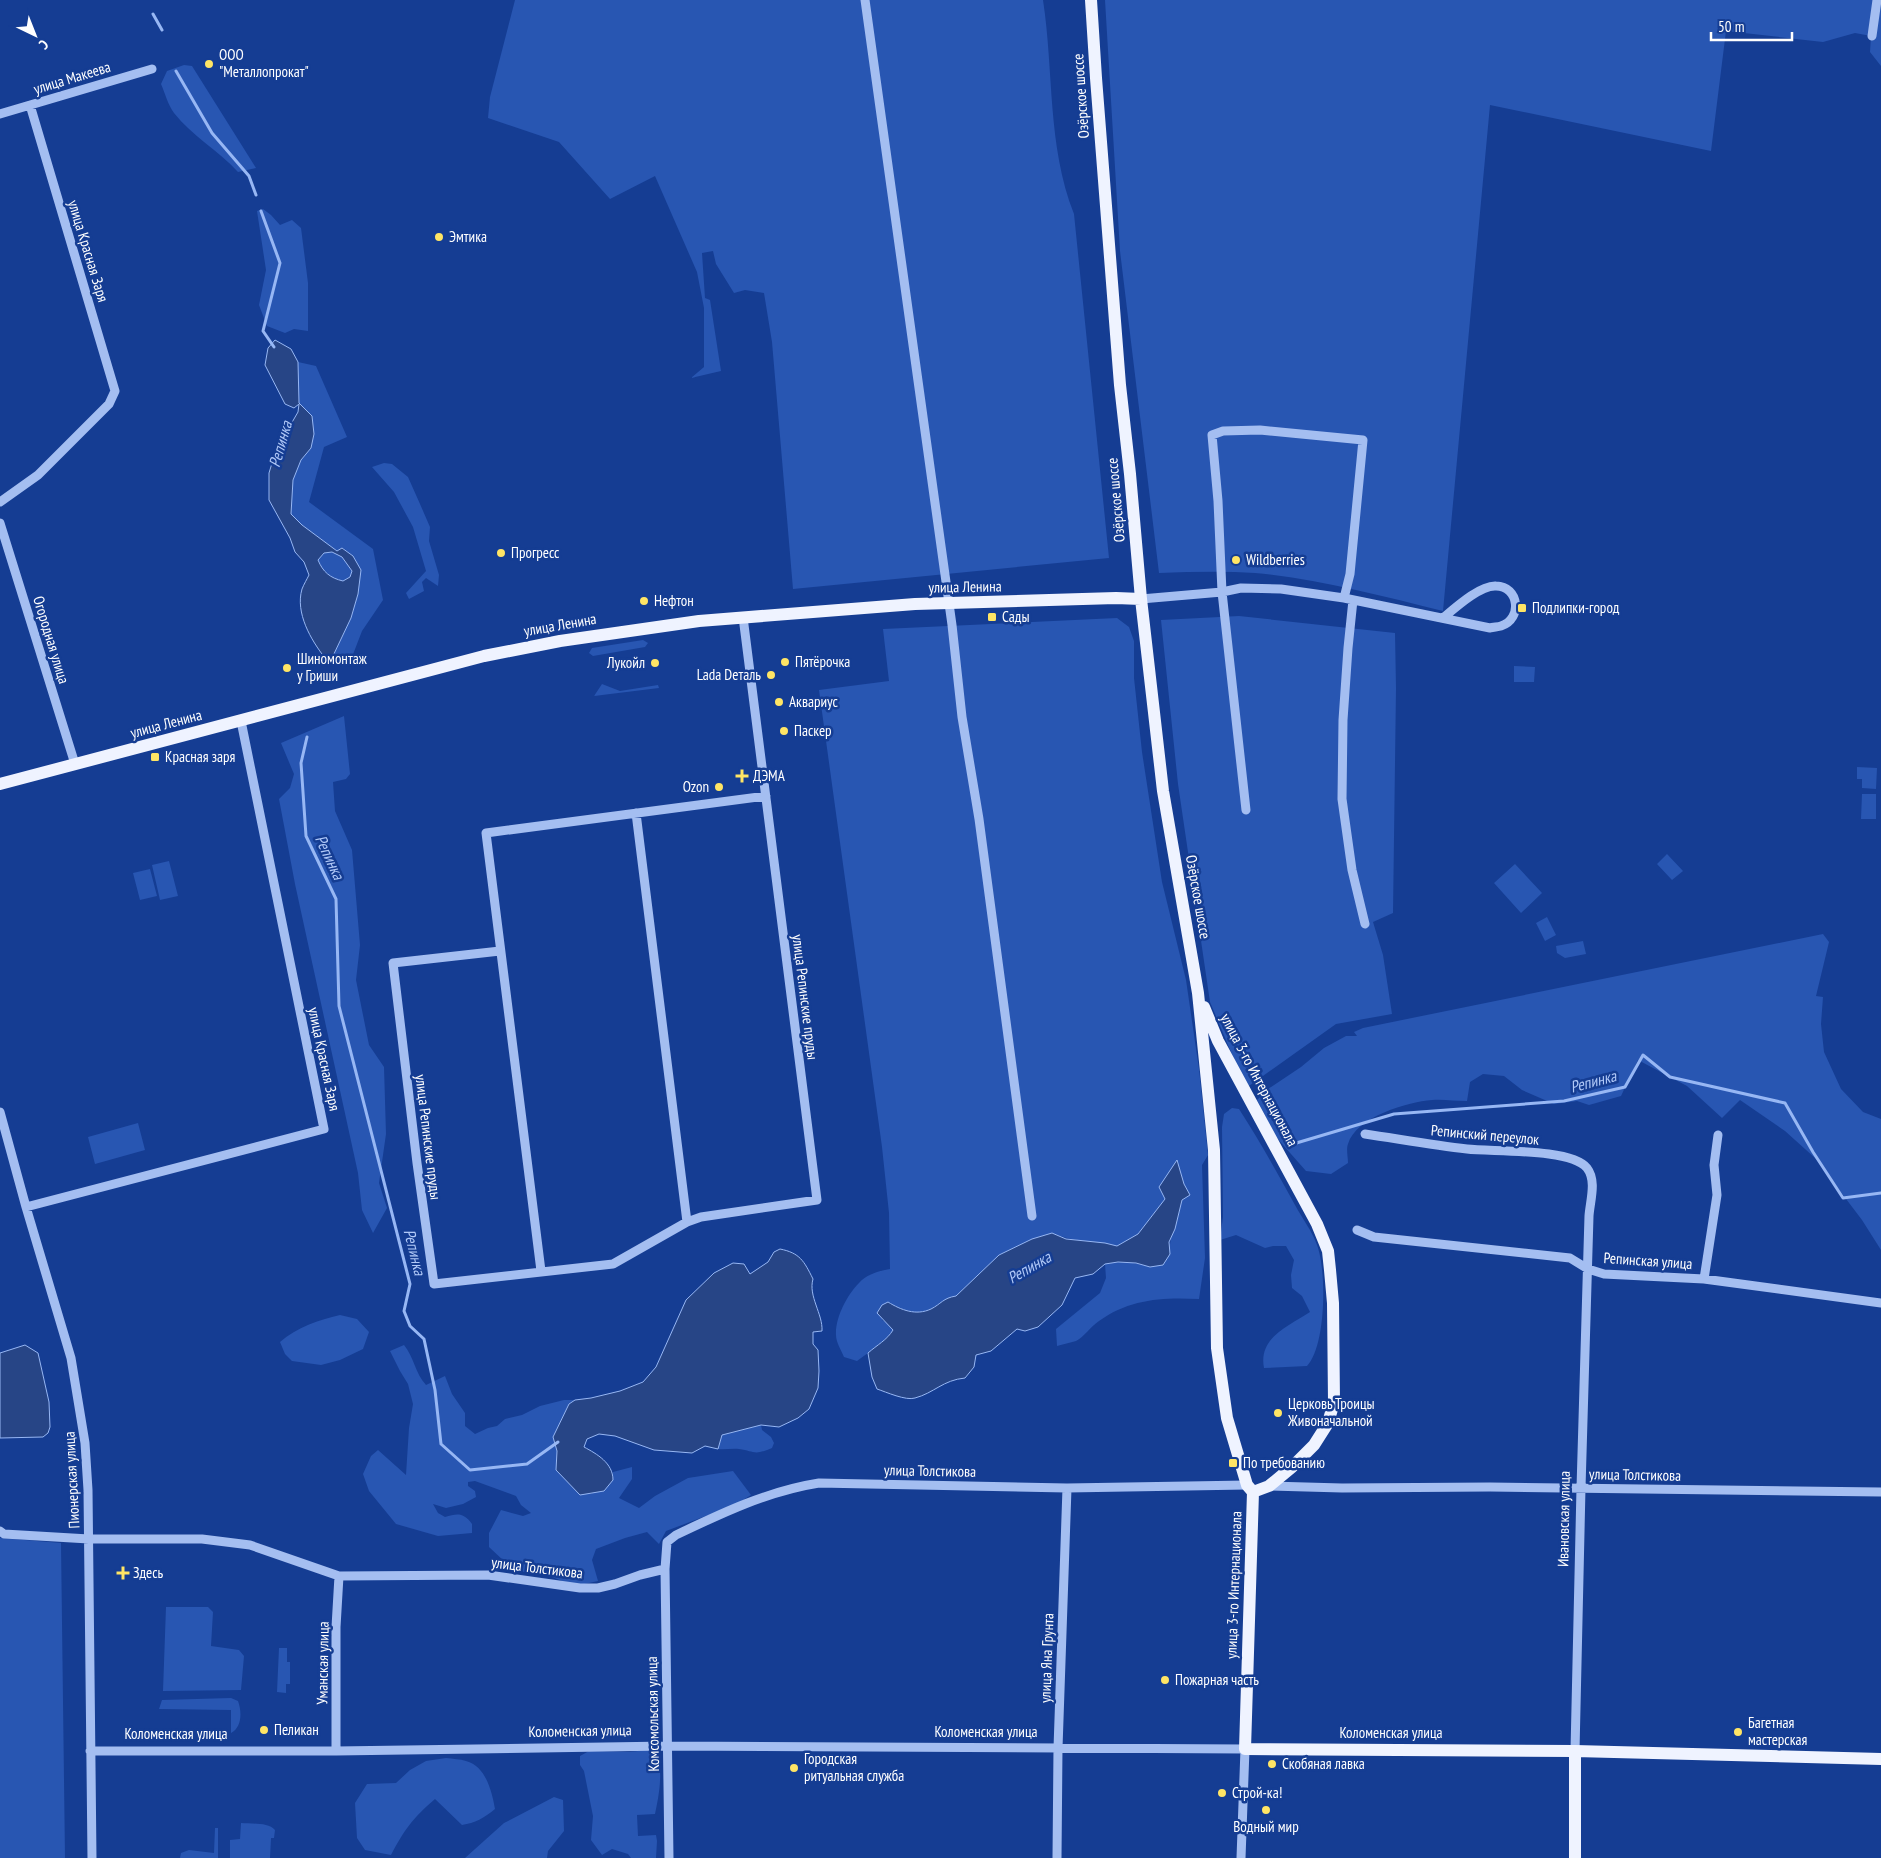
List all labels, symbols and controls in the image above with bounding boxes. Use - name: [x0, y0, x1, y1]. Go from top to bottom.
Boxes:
- north arrow: [10, 10, 60, 60]
- scale bar: [1711, 10, 1792, 42]
- text: 50 m: [1718, 17, 1744, 36]
- text: С: [35, 36, 52, 54]
- place label: ООО "Металлопрокат": [219, 45, 309, 81]
- street label: Озёрское шоссе: [1068, 53, 1093, 139]
- street label: улица Макеева: [31, 57, 113, 98]
- marker: ООО "Металлопрокат": [203, 58, 215, 70]
- street label: улица Красная Заря: [64, 198, 113, 304]
- place label: Эмтика: [449, 227, 487, 246]
- marker: Эмтика: [433, 231, 445, 243]
- water label: Репинка: [264, 417, 297, 469]
- street label: Озёрское шоссе: [1102, 457, 1129, 543]
- place label: Прогресс: [511, 543, 560, 562]
- marker: Прогресс: [495, 547, 507, 559]
- place label: Wildberries: [1246, 550, 1305, 569]
- marker: Wildberries: [1230, 554, 1242, 566]
- street label: улица Ленина: [928, 576, 1002, 597]
- place label: Нефтон: [654, 591, 694, 610]
- street label: Огородная улица: [29, 594, 74, 686]
- marker: Нефтон: [638, 595, 650, 607]
- place label: Подлипки-город: [1532, 598, 1620, 617]
- marker: Подлипки-город: [1516, 602, 1528, 614]
- place label: Сады: [1002, 607, 1030, 626]
- street label: улица Ленина: [522, 609, 598, 640]
- marker: Сады: [986, 611, 998, 623]
- place label: Шиномонтаж у Гриши: [297, 649, 368, 685]
- place label: Пятёрочка: [795, 652, 850, 671]
- place label: Лукойл: [606, 653, 645, 672]
- marker: Пятёрочка: [779, 656, 791, 668]
- marker: Лукойл: [649, 657, 661, 669]
- marker: Шиномонтаж у Гриши: [281, 662, 293, 674]
- place label: Lada Dеталь: [697, 665, 761, 684]
- marker: Lada Dеталь: [765, 669, 777, 681]
- place label: Аквариус: [789, 692, 839, 711]
- marker: Аквариус: [773, 696, 785, 708]
- street label: улица Ленина: [128, 705, 204, 742]
- place label: Паскер: [794, 721, 832, 740]
- marker: Паскер: [778, 725, 790, 737]
- place label: Красная заря: [165, 747, 236, 766]
- marker: Красная заря: [149, 751, 161, 763]
- place label: ДЭМА: [753, 766, 786, 785]
- marker: ДЭМА: [735, 769, 749, 783]
- place label: Ozon: [683, 777, 709, 796]
- marker: Ozon: [713, 781, 725, 793]
- water label: Репинка: [311, 832, 350, 884]
- street label: Озёрское шоссе: [1182, 853, 1215, 940]
- street label: улица Репинские пруды: [788, 933, 823, 1061]
- street label: улица Красная Заря: [304, 1005, 345, 1113]
- street label: улица 3-го Интернационала: [1216, 1010, 1303, 1149]
- water label: Репинка: [1568, 1065, 1620, 1097]
- street label: улица Репинские пруды: [411, 1073, 446, 1201]
- street label: Репинский переулок: [1430, 1120, 1540, 1149]
- water label: Репинка: [400, 1227, 431, 1279]
- water label: Репинка: [1004, 1246, 1056, 1287]
- street label: Репинская улица: [1603, 1248, 1693, 1273]
- place label: Церковь Троицы Живоначальной: [1287, 1394, 1375, 1430]
- marker: Церковь Троицы Живоначальной: [1272, 1407, 1284, 1419]
- street label: Пионерская улица: [59, 1431, 84, 1529]
- place label: По требованию: [1243, 1453, 1325, 1472]
- marker: По требованию: [1227, 1457, 1239, 1469]
- street label: улица Толстикова: [884, 1460, 976, 1481]
- street label: улица Толстикова: [1589, 1464, 1681, 1485]
- street label: Ивановская улица: [1553, 1471, 1574, 1567]
- street label: улица 3-го Интернационала: [1221, 1511, 1246, 1659]
- street label: улица Толстикова: [490, 1552, 584, 1583]
- place label: Здесь: [133, 1563, 164, 1582]
- marker: Здесь: [117, 1567, 129, 1579]
- street label: улица Яна Грунта: [1035, 1613, 1058, 1703]
- street label: Уманская улица: [312, 1621, 333, 1705]
- street label: Комсомольская улица: [642, 1656, 663, 1772]
- place label: Пожарная часть: [1175, 1670, 1259, 1689]
- marker: Пожарная часть: [1159, 1674, 1171, 1686]
- place label: Багетная мастерская: [1748, 1713, 1808, 1749]
- place label: Пеликан: [274, 1720, 319, 1739]
- street label: Коломенская улица: [528, 1720, 632, 1741]
- street label: Коломенская улица: [934, 1722, 1038, 1741]
- street label: Коломенская улица: [1339, 1723, 1443, 1742]
- street label: Коломенская улица: [124, 1724, 228, 1743]
- marker: Пеликан: [258, 1724, 270, 1736]
- marker: Багетная мастерская: [1732, 1726, 1744, 1738]
- place label: Городская ритуальная служба: [804, 1749, 904, 1785]
- place label: Скобяная лавка: [1282, 1754, 1365, 1773]
- marker: Скобяная лавка: [1266, 1758, 1278, 1770]
- marker: Городская ритуальная служба: [788, 1762, 800, 1774]
- place label: Строй-ка!: [1232, 1783, 1282, 1802]
- marker: Строй-ка!: [1216, 1787, 1228, 1799]
- marker: Водный мир: [1260, 1804, 1272, 1816]
- place label: Водный мир: [1233, 1817, 1299, 1836]

